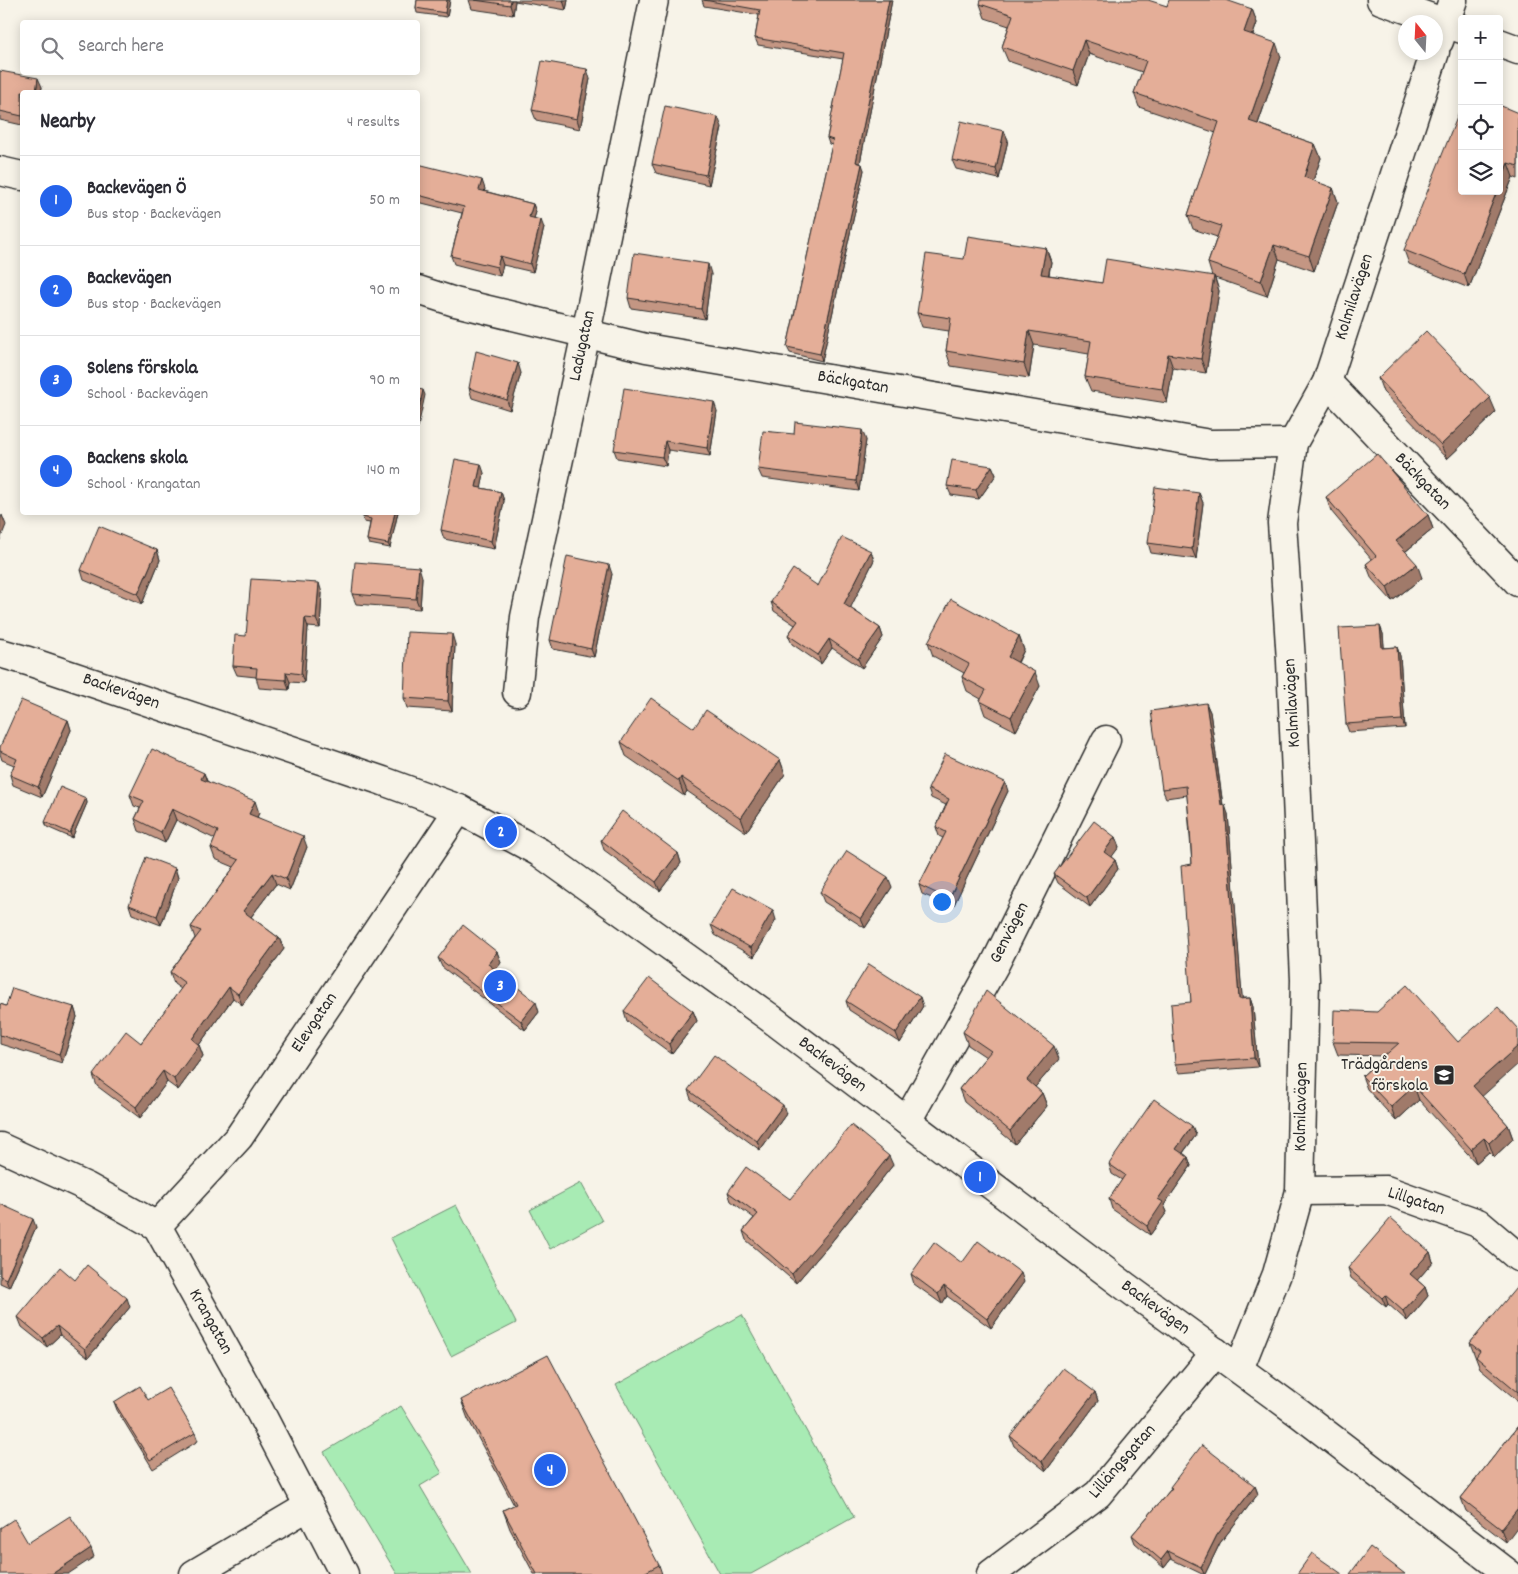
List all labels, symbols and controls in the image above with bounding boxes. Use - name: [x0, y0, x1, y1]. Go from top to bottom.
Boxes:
- north arrow: [1398, 15, 1443, 60]
- map controls: [1458, 15, 1503, 195]
- button: +: [1458, 15, 1503, 60]
- search box: [20, 20, 420, 75]
- icon: search: [38, 34, 66, 62]
- text: Search here: [78, 34, 164, 61]
- button: −: [1458, 60, 1503, 105]
- button: locate: [1458, 105, 1503, 150]
- text: Nearby: [40, 108, 95, 138]
- text: 4 results: [347, 111, 400, 134]
- button: layers: [1458, 150, 1503, 195]
- text: Backevägen Ö: [87, 176, 186, 203]
- text: 1: [54, 189, 58, 212]
- text: 50 m: [369, 189, 400, 212]
- text: Bus stop · Backevägen: [87, 203, 221, 226]
- street label: Kolmilavägen: [1329, 251, 1381, 343]
- text: Backevägen: [87, 266, 172, 293]
- text: 2: [53, 279, 60, 302]
- text: 90 m: [369, 279, 400, 302]
- text: Bus stop · Backevägen: [87, 293, 221, 316]
- street label: Ladugatan: [563, 308, 603, 384]
- text: Solens förskola: [87, 356, 198, 383]
- street label: Bäckgatan: [815, 364, 891, 402]
- text: 3: [52, 369, 60, 392]
- text: 90 m: [369, 369, 400, 392]
- text: School · Backevägen: [87, 383, 208, 406]
- text: Backens skola: [87, 446, 188, 473]
- street label: Bäckgatan: [1388, 447, 1456, 517]
- text: 4: [53, 459, 59, 482]
- text: 140 m: [366, 459, 400, 482]
- text: School · Krangatan: [87, 473, 200, 496]
- street label: Kolmilavägen: [1278, 658, 1308, 748]
- street label: Backevägen: [79, 667, 163, 717]
- pin: 2: [485, 813, 517, 851]
- your location: [929, 889, 955, 915]
- street label: Genvägen: [984, 898, 1036, 968]
- pin: 3: [484, 967, 516, 1005]
- street label: Elevgatan: [286, 988, 344, 1058]
- street label: Backevägen: [792, 1031, 872, 1099]
- place label: Trädgårdens förskola: [1341, 1053, 1429, 1099]
- street label: Kolmilavägen: [1289, 1062, 1315, 1152]
- school or university icon: Trädgårdens förskola: [1432, 1063, 1456, 1087]
- pin: 1: [964, 1158, 996, 1196]
- street label: Lillgatan: [1384, 1181, 1448, 1223]
- street label: Backevägen: [1115, 1274, 1195, 1342]
- street label: Krangatan: [182, 1285, 238, 1359]
- street label: Lillängsgatan: [1083, 1419, 1163, 1505]
- pin: 4: [534, 1451, 566, 1489]

